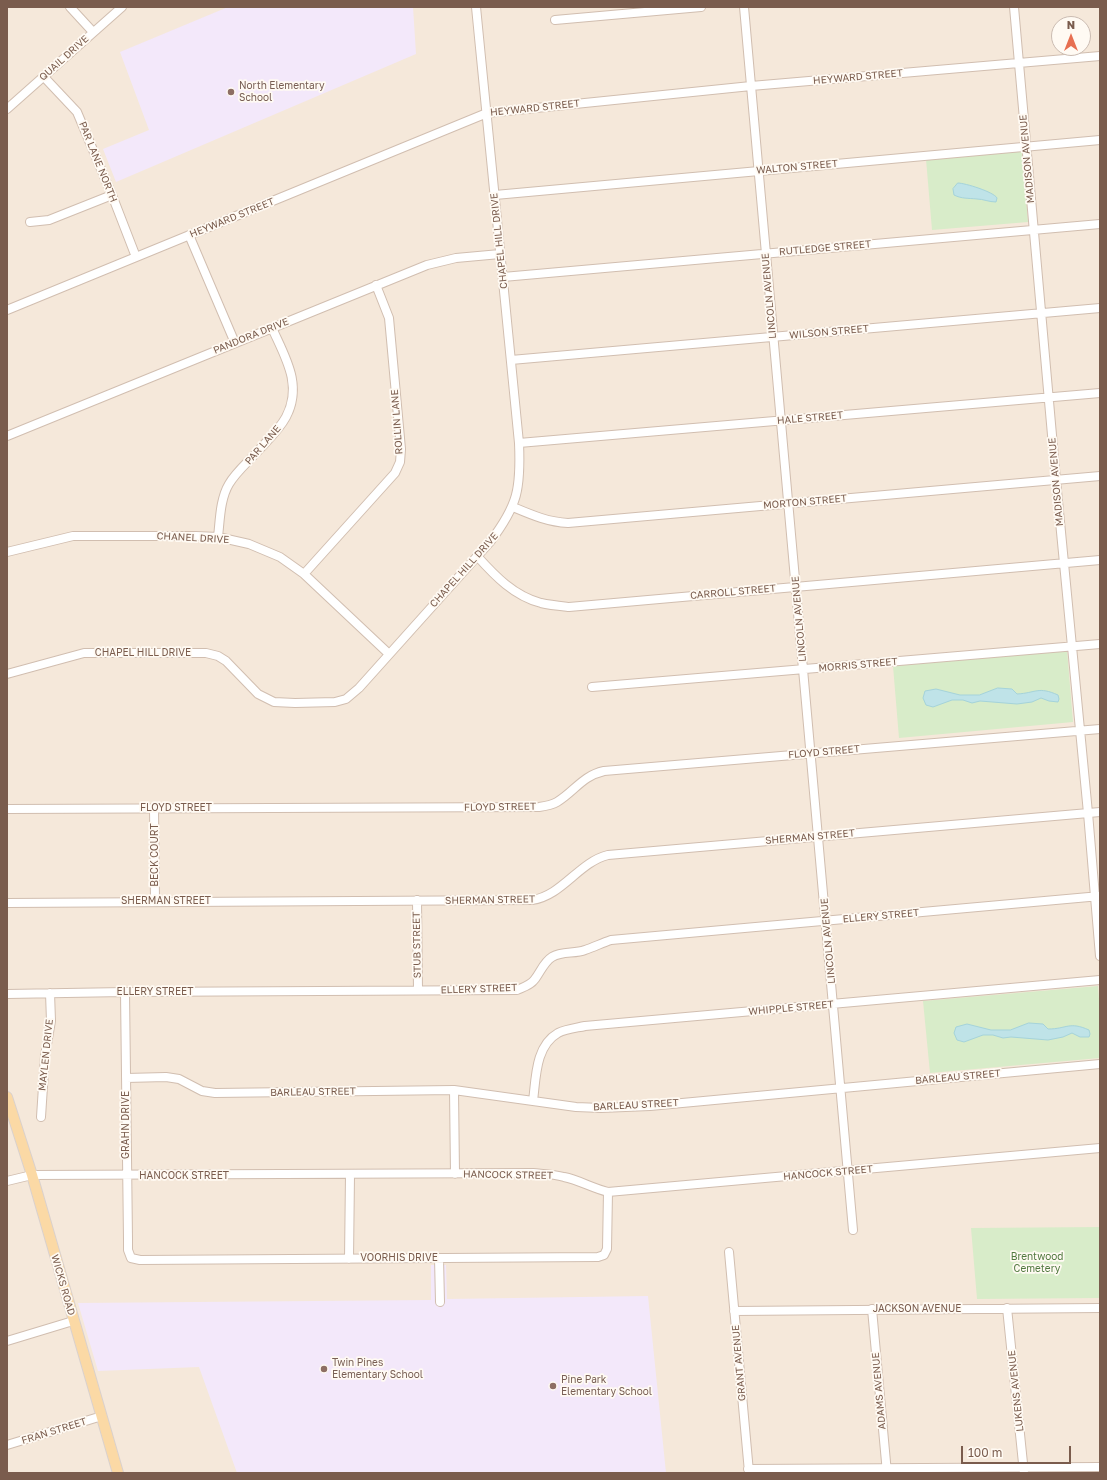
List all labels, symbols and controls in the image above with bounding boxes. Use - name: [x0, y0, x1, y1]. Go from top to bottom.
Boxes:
- north arrow: [1051, 16, 1091, 56]
- text: N: [1067, 18, 1075, 31]
- street label: QUAIL DRIVE: [37, 33, 91, 83]
- street label: HEYWARD STREET: [813, 67, 903, 87]
- place label: North Elementary School: [239, 80, 324, 104]
- marker: North Elementary School: [226, 87, 236, 97]
- street label: HEYWARD STREET: [490, 97, 580, 119]
- street label: MADISON AVENUE: [1017, 114, 1037, 204]
- street label: PAR LANE NORTH: [76, 120, 120, 204]
- street label: WALTON STREET: [756, 157, 838, 177]
- street label: CHAPEL HILL DRIVE: [488, 192, 510, 290]
- street label: HEYWARD STREET: [188, 196, 276, 240]
- street label: RUTLEDGE STREET: [778, 238, 872, 258]
- street label: LINCOLN AVENUE: [759, 253, 779, 339]
- street label: PANDORA DRIVE: [212, 315, 290, 357]
- street label: WILSON STREET: [789, 323, 869, 341]
- street label: ROLLIN LANE: [389, 389, 405, 455]
- street label: HALE STREET: [776, 409, 844, 427]
- street label: PAR LANE: [243, 423, 283, 467]
- street label: MADISON AVENUE: [1046, 437, 1066, 527]
- street label: MORTON STREET: [763, 492, 847, 512]
- street label: CHANEL DRIVE: [156, 530, 230, 546]
- street label: CHAPEL HILL DRIVE: [427, 530, 501, 610]
- street label: LINCOLN AVENUE: [789, 576, 809, 662]
- street label: CARROLL STREET: [690, 582, 776, 602]
- street label: CHAPEL HILL DRIVE: [95, 647, 191, 659]
- street label: MORRIS STREET: [818, 656, 898, 674]
- street label: FLOYD STREET: [788, 743, 860, 761]
- street label: FLOYD STREET: [464, 800, 536, 814]
- street label: FLOYD STREET: [140, 802, 212, 814]
- street label: BECK COURT: [149, 823, 161, 887]
- street label: SHERMAN STREET: [765, 827, 855, 847]
- street label: SHERMAN STREET: [445, 893, 535, 907]
- street label: SHERMAN STREET: [121, 895, 211, 907]
- street label: LINCOLN AVENUE: [818, 898, 838, 984]
- street label: ELLERY STREET: [842, 907, 920, 925]
- street label: STUB STREET: [410, 912, 424, 978]
- street label: ELLERY STREET: [440, 982, 518, 996]
- street label: ELLERY STREET: [117, 986, 193, 998]
- street label: WHIPPLE STREET: [748, 998, 834, 1018]
- street label: MAYLEN DRIVE: [36, 1018, 56, 1092]
- street label: BARLEAU STREET: [915, 1067, 1001, 1087]
- street label: BARLEAU STREET: [270, 1085, 356, 1099]
- street label: GRAHN DRIVE: [120, 1091, 132, 1159]
- street label: BARLEAU STREET: [593, 1097, 679, 1113]
- street label: HANCOCK STREET: [783, 1163, 873, 1183]
- street label: HANCOCK STREET: [463, 1168, 553, 1182]
- street label: HANCOCK STREET: [139, 1170, 229, 1182]
- park label: Brentwood Cemetery: [1011, 1251, 1063, 1274]
- street label: VOORHIS DRIVE: [360, 1252, 438, 1264]
- street label: WICKS ROAD: [49, 1253, 77, 1317]
- street label: JACKSON AVENUE: [873, 1303, 961, 1315]
- street label: GRANT AVENUE: [730, 1324, 748, 1402]
- street label: LUKENS AVENUE: [1006, 1350, 1026, 1432]
- street label: ADAMS AVENUE: [870, 1352, 888, 1430]
- place label: Twin Pines Elementary School: [332, 1357, 423, 1380]
- marker: Twin Pines Elementary School: [319, 1364, 329, 1374]
- place label: Pine Park Elementary School: [561, 1374, 652, 1398]
- marker: Pine Park Elementary School: [548, 1381, 558, 1391]
- street label: FRAN STREET: [20, 1415, 88, 1447]
- scale bar: [963, 1438, 1073, 1464]
- text: 100 m: [968, 1445, 1002, 1460]

